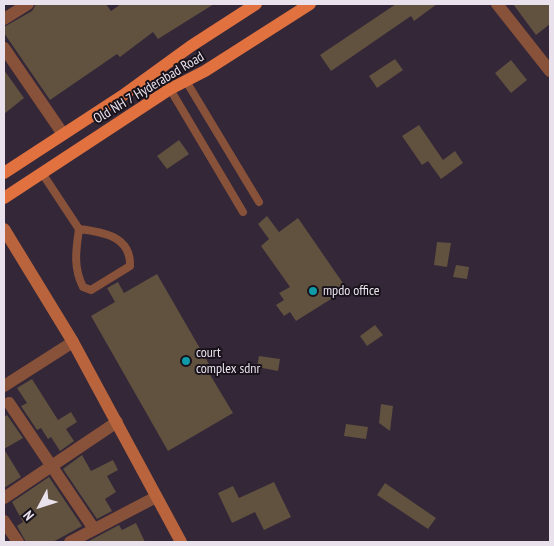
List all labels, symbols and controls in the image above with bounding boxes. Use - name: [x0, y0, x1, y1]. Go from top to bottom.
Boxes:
- street label: Old NH 7 Hyderabad Road: [91, 48, 207, 128]
- place label: mpdo office: [323, 283, 379, 299]
- marker: mpdo office: [307, 285, 319, 297]
- place label: court complex sdnr: [196, 345, 260, 378]
- marker: court complex sdnr: [180, 355, 192, 367]
- north arrow: [15, 481, 65, 531]
- text: N: [19, 507, 38, 524]

